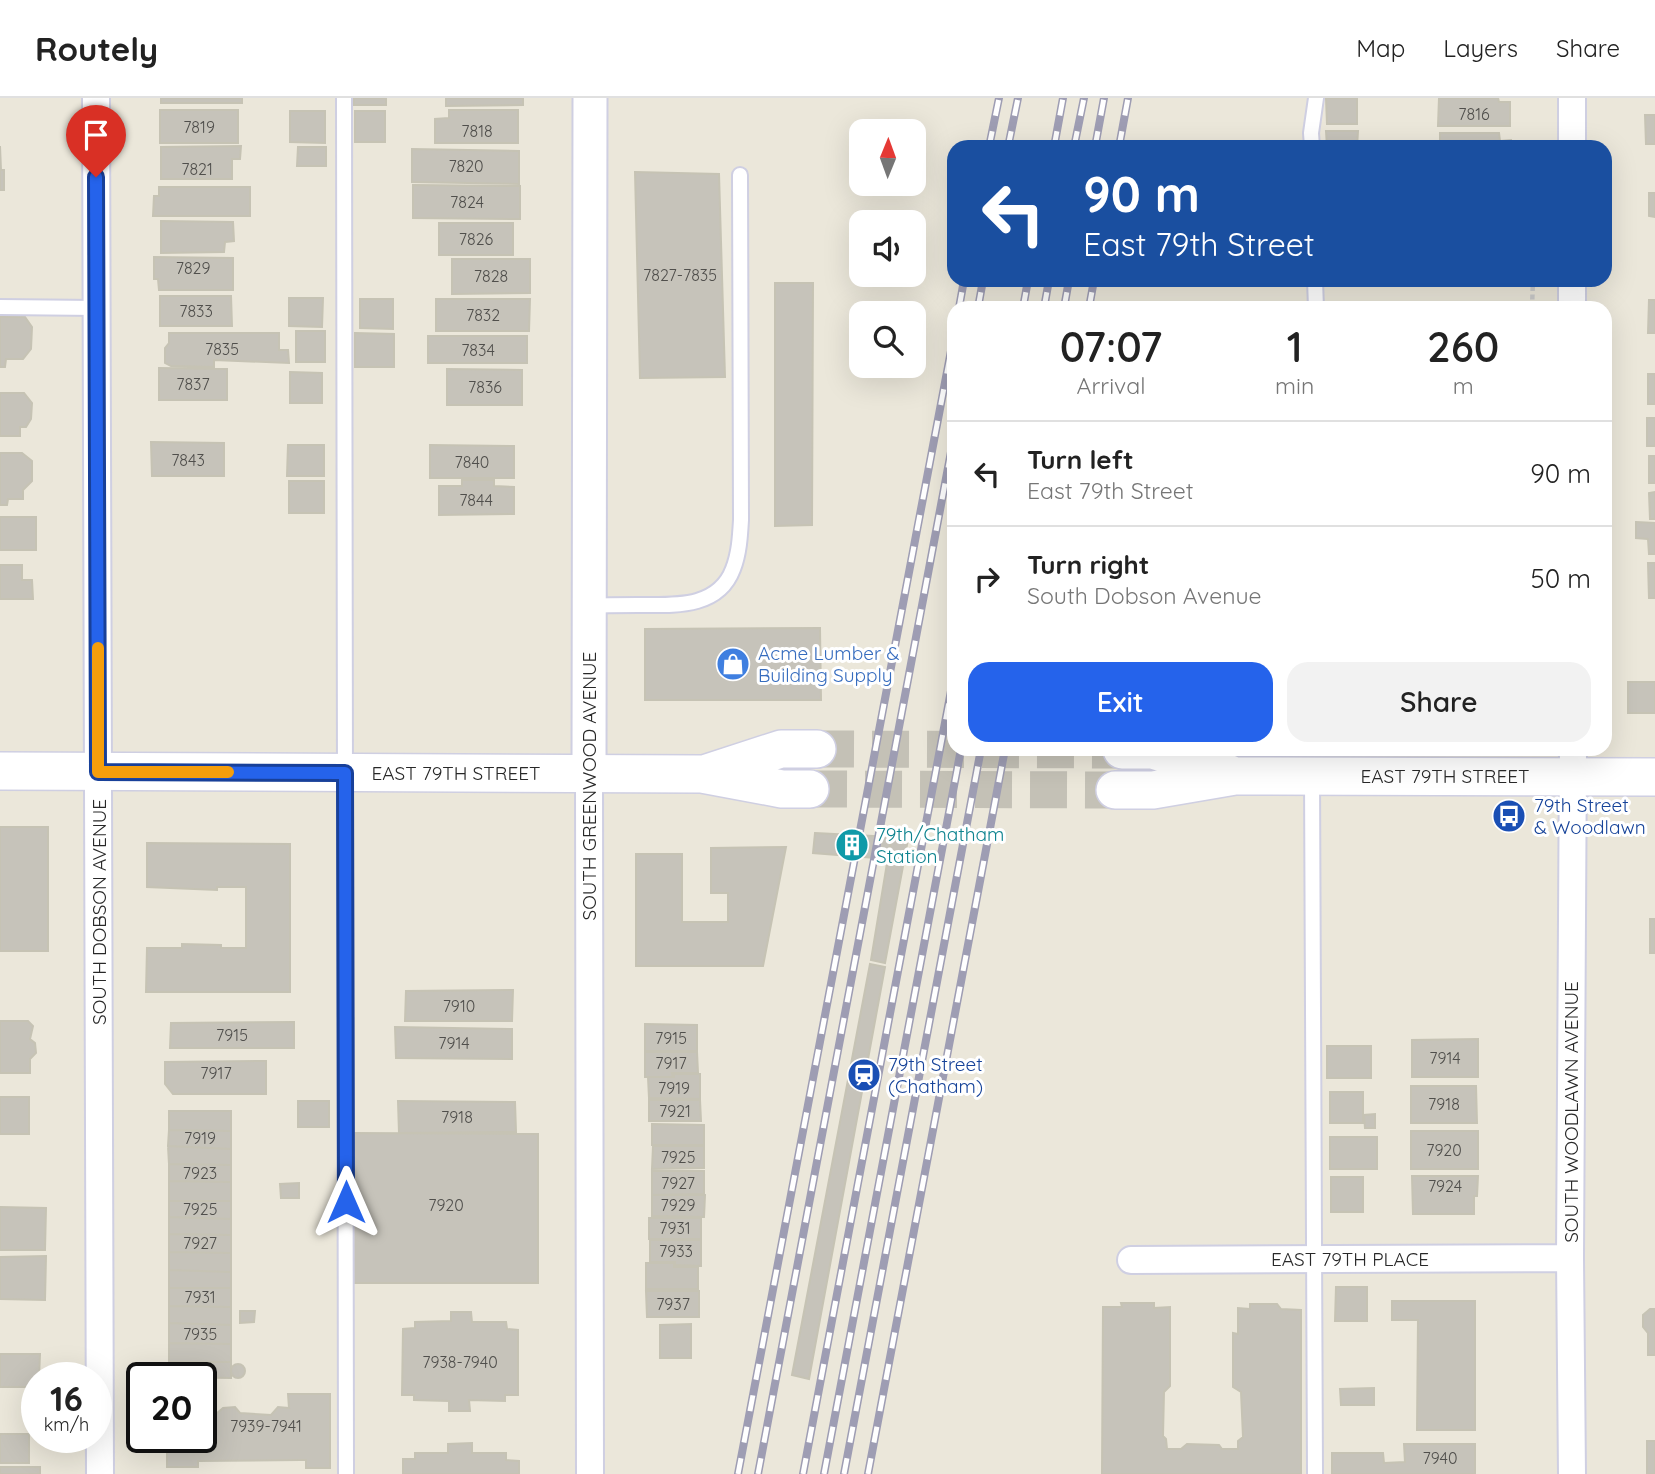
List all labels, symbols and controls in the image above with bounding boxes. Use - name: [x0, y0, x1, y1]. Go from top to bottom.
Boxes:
- text: Routely: [35, 28, 158, 69]
- text: Map: [1356, 33, 1405, 63]
- text: Layers: [1443, 33, 1518, 63]
- text: Share: [1556, 33, 1620, 63]
- house number: 7816: [1458, 104, 1490, 124]
- pin: [66, 105, 126, 177]
- icon: arrive: [77, 116, 115, 154]
- house number: 7819: [183, 117, 215, 137]
- north arrow: [849, 119, 926, 196]
- map controls: [849, 119, 926, 378]
- house number: 7818: [461, 121, 493, 141]
- house number: 7820: [448, 156, 484, 176]
- house number: 7821: [181, 159, 213, 179]
- text: 90 m: [1083, 163, 1200, 224]
- icon: left: [968, 168, 1059, 259]
- house number: 7824: [450, 192, 484, 212]
- button: sound: [849, 210, 926, 287]
- text: East 79th Street: [1083, 224, 1315, 264]
- house number: 7826: [459, 229, 494, 249]
- house number: 7829: [176, 258, 210, 278]
- house number: 7827-7835: [643, 265, 717, 285]
- house number: 7828: [474, 266, 508, 286]
- house number: 7833: [179, 301, 213, 321]
- button: search: [849, 301, 926, 378]
- house number: 7832: [466, 305, 500, 325]
- text: 07:07: [1060, 320, 1162, 373]
- text: 1: [1287, 320, 1303, 373]
- text: 260: [1427, 320, 1499, 373]
- house number: 7835: [205, 339, 239, 359]
- house number: 7834: [461, 340, 495, 360]
- text: Arrival: [1077, 371, 1145, 400]
- text: min: [1275, 371, 1314, 400]
- text: m: [1453, 371, 1474, 400]
- house number: 7837: [176, 374, 210, 394]
- house number: 7836: [468, 377, 502, 397]
- text: Turn left: [1027, 443, 1134, 476]
- house number: 7843: [171, 450, 205, 470]
- house number: 7840: [455, 452, 489, 472]
- icon: left: [968, 455, 1006, 493]
- text: 90 m: [1530, 457, 1591, 490]
- text: East 79th Street: [1027, 476, 1194, 505]
- house number: 7844: [459, 490, 493, 510]
- text: Turn right: [1027, 548, 1149, 581]
- icon: right: [968, 560, 1006, 598]
- text: 50 m: [1531, 562, 1591, 595]
- text: South Dobson Avenue: [1027, 581, 1262, 610]
- place label: Acme Lumber & Building Supply: [758, 641, 899, 687]
- shop icon: Acme Lumber & Building Supply: [714, 645, 752, 683]
- street label: SOUTH GREENWOOD AVENUE: [577, 652, 601, 920]
- button: Exit: [968, 662, 1273, 742]
- button: Share: [1287, 662, 1591, 742]
- street label: EAST 79TH STREET: [371, 761, 541, 785]
- street label: EAST 79TH STREET: [1360, 764, 1530, 788]
- place label: 79th Street & Woodlawn: [1534, 793, 1646, 839]
- bus stop icon: 79th Street & Woodlawn: [1490, 797, 1528, 835]
- street label: SOUTH DOBSON AVENUE: [87, 799, 111, 1025]
- place label: 79th/Chatham Station: [876, 822, 1004, 868]
- building icon: 79th/Chatham Station: [833, 826, 871, 864]
- street label: SOUTH WOODLAWN AVENUE: [1559, 981, 1583, 1243]
- house number: 7910: [443, 996, 475, 1016]
- house number: 7915: [216, 1025, 248, 1045]
- house number: 7915: [655, 1028, 687, 1048]
- house number: 7914: [438, 1033, 470, 1053]
- house number: 7914: [1429, 1048, 1461, 1068]
- place label: 79th Street (Chatham): [888, 1052, 983, 1098]
- house number: 7917: [655, 1053, 687, 1073]
- station icon: 79th Street (Chatham): [845, 1056, 883, 1094]
- house number: 7917: [200, 1063, 232, 1083]
- house number: 7919: [658, 1078, 690, 1098]
- house number: 7918: [1428, 1094, 1460, 1114]
- house number: 7921: [659, 1101, 691, 1121]
- house number: 7918: [441, 1107, 473, 1127]
- house number: 7919: [184, 1128, 216, 1148]
- house number: 7920: [1426, 1140, 1462, 1160]
- house number: 7925: [661, 1147, 695, 1167]
- house number: 7923: [183, 1163, 217, 1183]
- position arrow: [309, 1165, 383, 1239]
- house number: 7927: [661, 1173, 695, 1193]
- house number: 7924: [1428, 1176, 1462, 1196]
- house number: 7920: [428, 1195, 464, 1215]
- house number: 7929: [661, 1195, 696, 1215]
- house number: 7925: [183, 1199, 217, 1219]
- house number: 7931: [659, 1218, 691, 1238]
- house number: 7927: [183, 1233, 217, 1253]
- house number: 7933: [659, 1241, 693, 1261]
- street label: EAST 79TH PLACE: [1271, 1247, 1429, 1271]
- house number: 7931: [184, 1287, 216, 1307]
- house number: 7937: [656, 1294, 690, 1314]
- house number: 7935: [183, 1324, 217, 1344]
- house number: 7938-7940: [422, 1352, 498, 1372]
- speed limit sign: 20: [126, 1362, 217, 1453]
- text: 16: [50, 1376, 83, 1420]
- text: km/h: [44, 1413, 89, 1436]
- house number: 7939-7941: [230, 1416, 302, 1436]
- house number: 7940: [1422, 1448, 1458, 1468]

